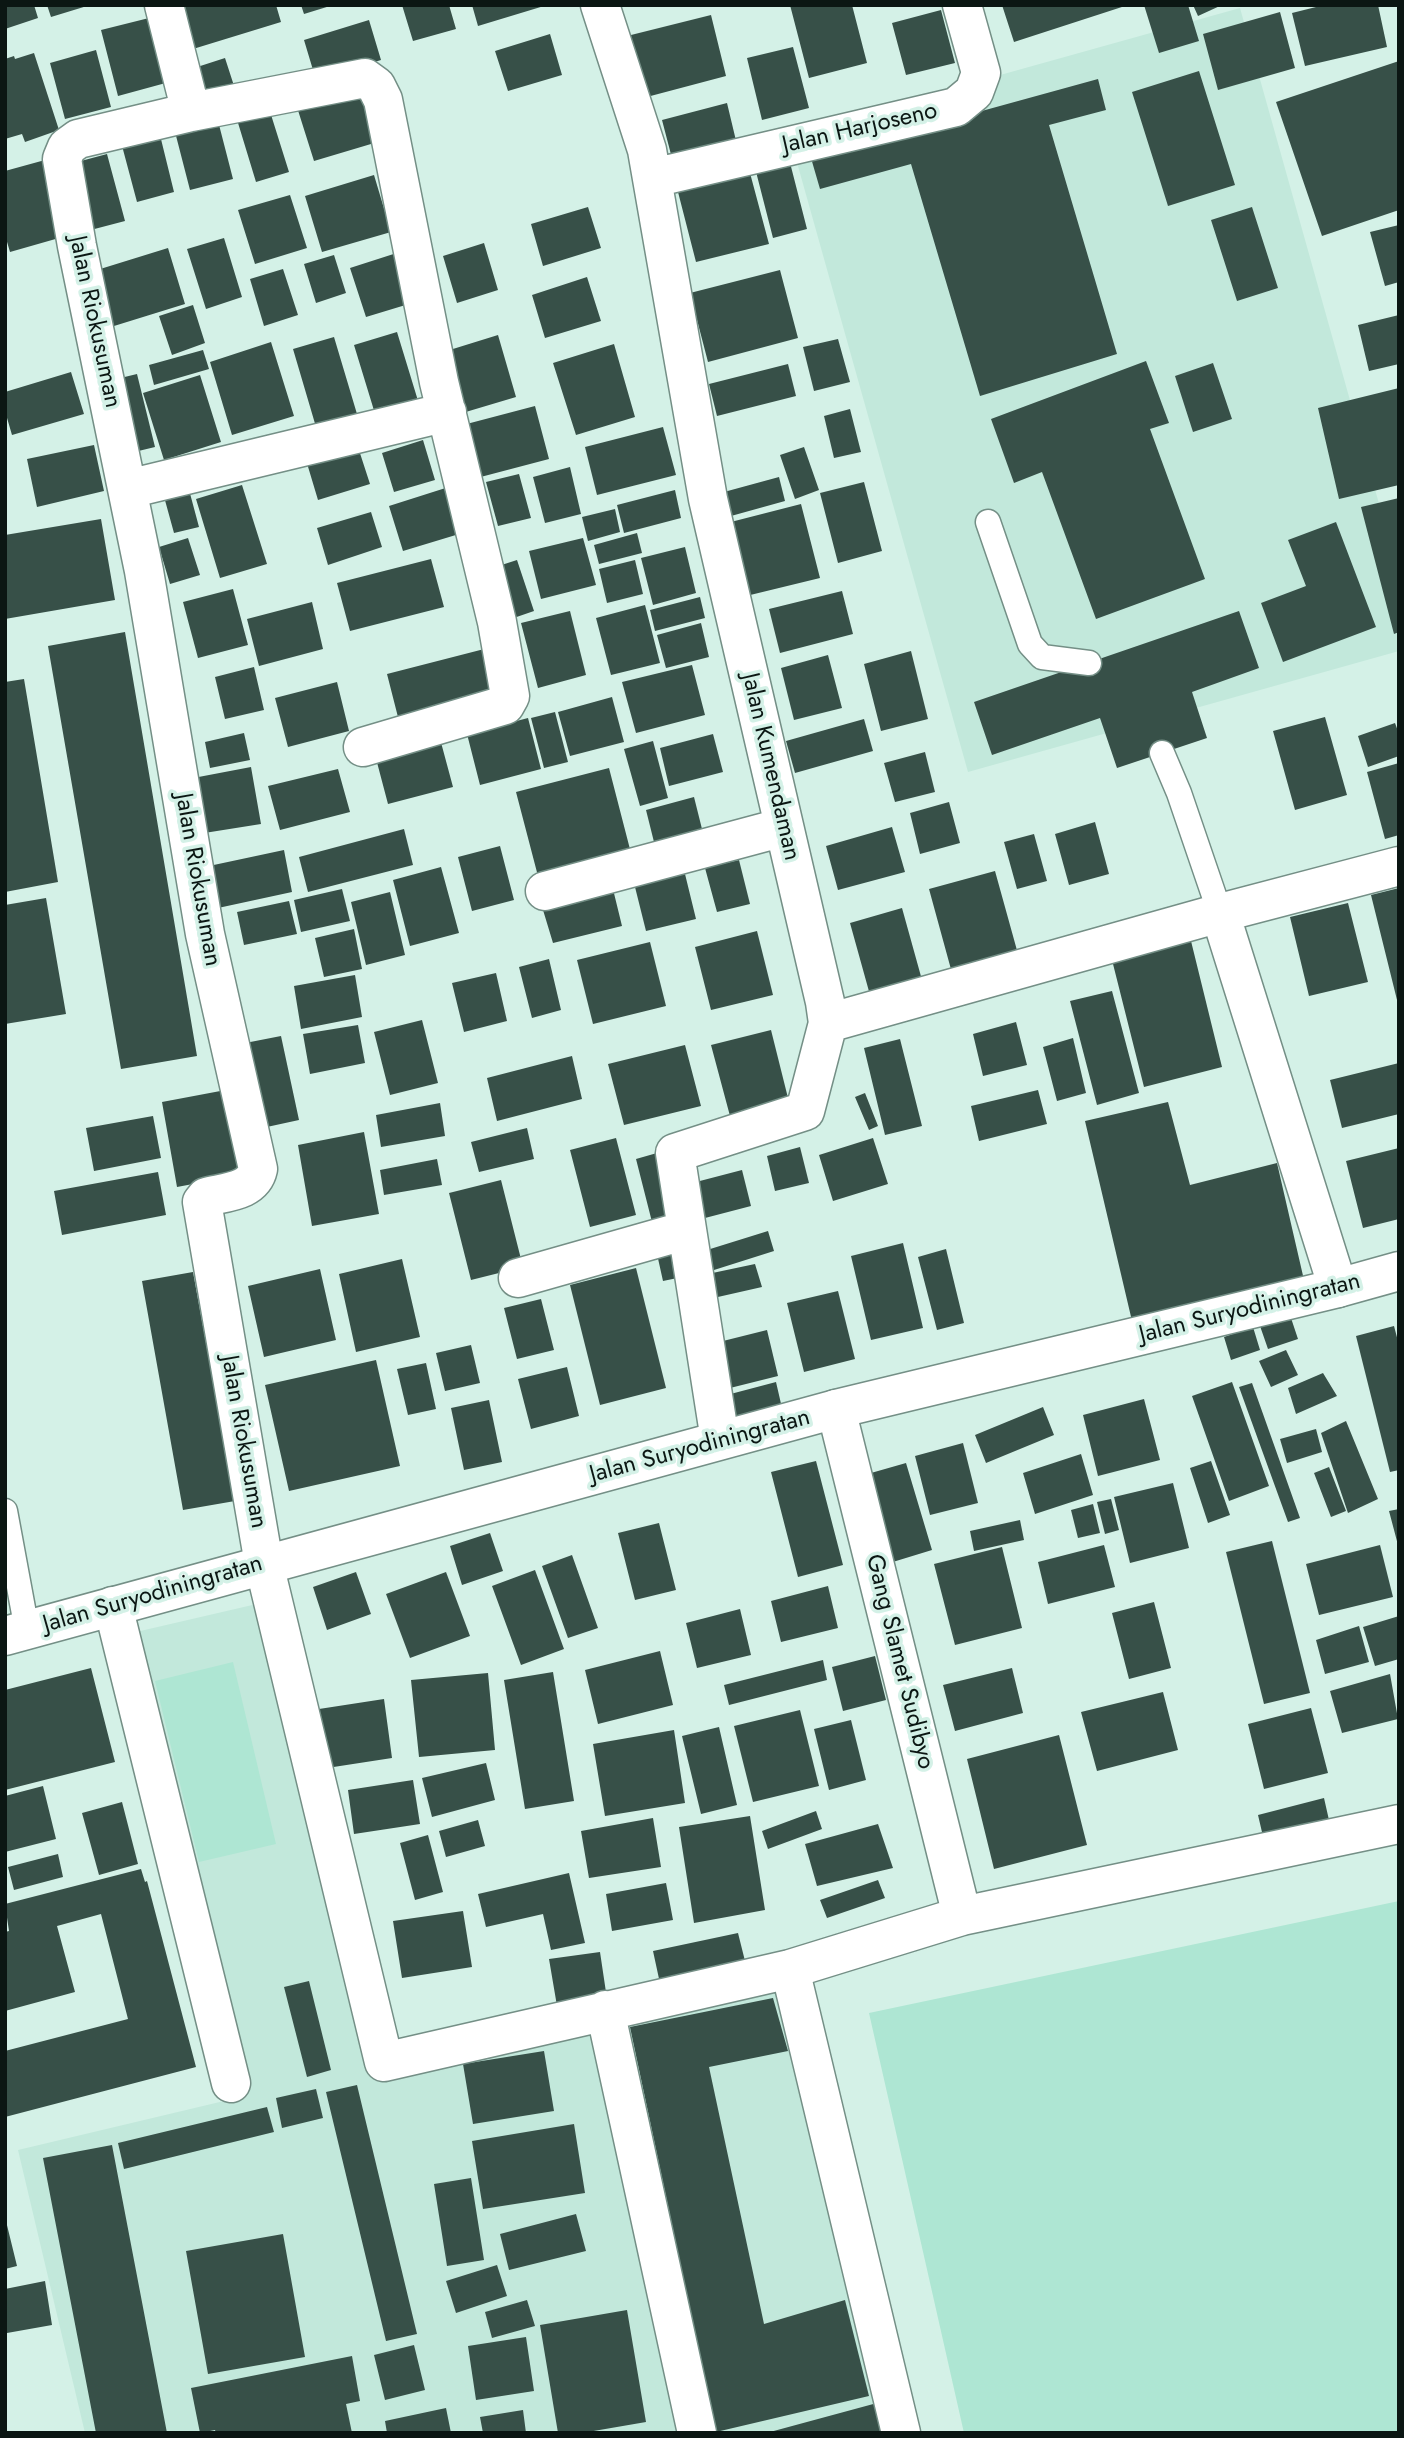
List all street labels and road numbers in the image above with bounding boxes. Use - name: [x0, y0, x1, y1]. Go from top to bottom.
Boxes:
- street label: Jalan Harjoseno: [780, 97, 940, 161]
- street label: Jalan Riokusuman: [62, 233, 126, 411]
- street label: Jalan Kumendaman: [734, 671, 806, 863]
- street label: Jalan Riokusuman: [168, 791, 226, 969]
- street label: Jalan Suryodiningratan: [1136, 1268, 1364, 1350]
- street label: Jalan Riokusuman: [214, 1353, 272, 1531]
- street label: Jalan Suryodiningratan: [587, 1404, 813, 1490]
- street label: Jalan Suryodiningratan: [40, 1550, 266, 1640]
- street label: Gang Slamet Sudibyo: [858, 1552, 940, 1772]

